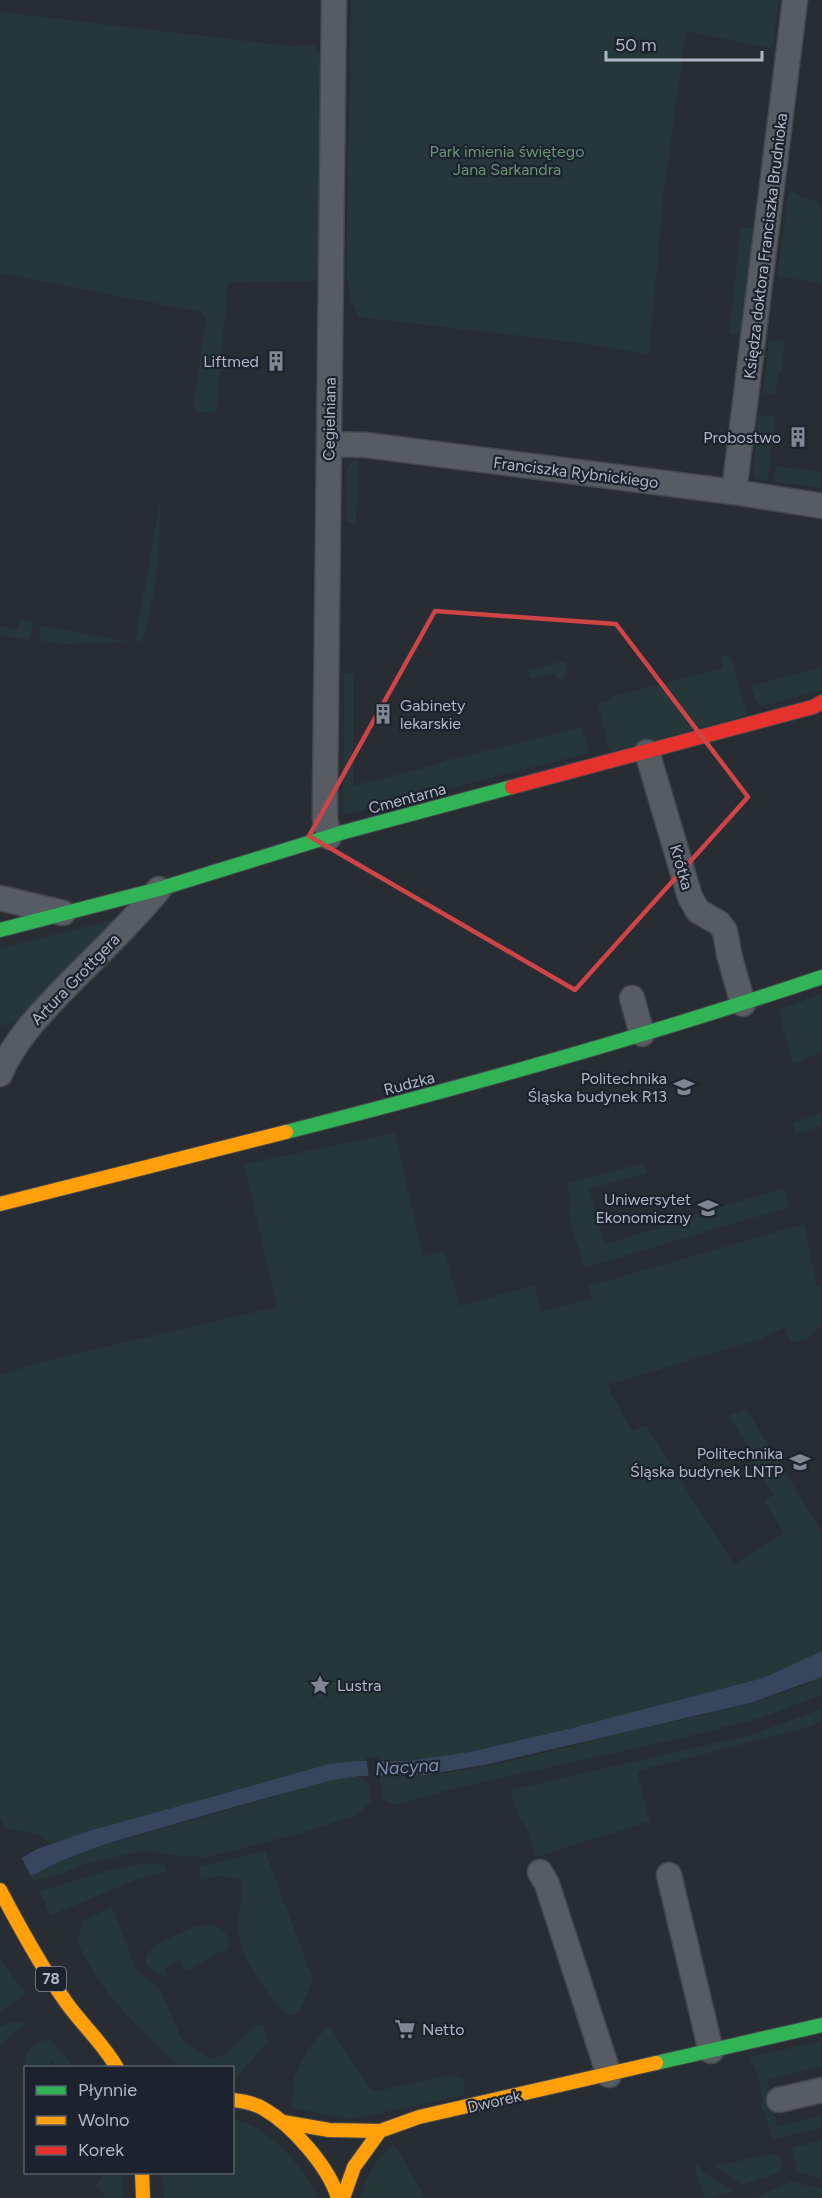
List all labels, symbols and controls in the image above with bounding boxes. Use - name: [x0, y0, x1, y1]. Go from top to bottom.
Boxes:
- scale bar: [606, 24, 762, 62]
- text: 50 m: [615, 34, 657, 56]
- street label: Księdza doktora Franciszka Brudnioka: [740, 112, 791, 380]
- park label: Park imienia świętego Jana Sarkandra: [430, 142, 584, 179]
- building icon: Liftmed: [264, 349, 288, 373]
- place label: Liftmed: [203, 352, 259, 371]
- street label: Cegielniana: [319, 377, 340, 461]
- building icon: Probostwo: [786, 425, 810, 449]
- place label: Probostwo: [703, 428, 781, 447]
- street label: Franciszka Rybnickiego: [492, 453, 660, 492]
- place label: Gabinety lekarskie: [400, 696, 466, 733]
- building icon: Gabinety lekarskie: [371, 702, 395, 726]
- street label: Cmentarna: [366, 779, 448, 818]
- street label: Krótka: [666, 842, 697, 892]
- street label: Artura Grottgera: [27, 930, 124, 1029]
- street label: Rudzka: [382, 1068, 437, 1099]
- place label: Politechnika Śląska budynek R13: [528, 1069, 667, 1106]
- school or university icon: Politechnika Śląska budynek R13: [672, 1075, 696, 1099]
- place label: Uniwersytet Ekonomiczny: [595, 1190, 692, 1227]
- school or university icon: Uniwersytet Ekonomiczny: [696, 1196, 720, 1220]
- place label: Politechnika Śląska budynek LNTP: [630, 1444, 783, 1481]
- school or university icon: Politechnika Śląska budynek LNTP: [788, 1450, 812, 1474]
- place icon: Lustra: [308, 1673, 332, 1697]
- place label: Lustra: [337, 1676, 381, 1695]
- water label: Nacyna: [374, 1754, 440, 1780]
- road number: 78: [36, 1967, 66, 1991]
- supermarket icon: Netto: [393, 2017, 417, 2041]
- place label: Netto: [422, 2020, 464, 2039]
- legend: [24, 2066, 234, 2174]
- text: Płynnie: [78, 2079, 137, 2101]
- street label: Dworek: [465, 2086, 523, 2117]
- text: Wolno: [78, 2109, 129, 2131]
- text: Korek: [78, 2139, 124, 2161]

